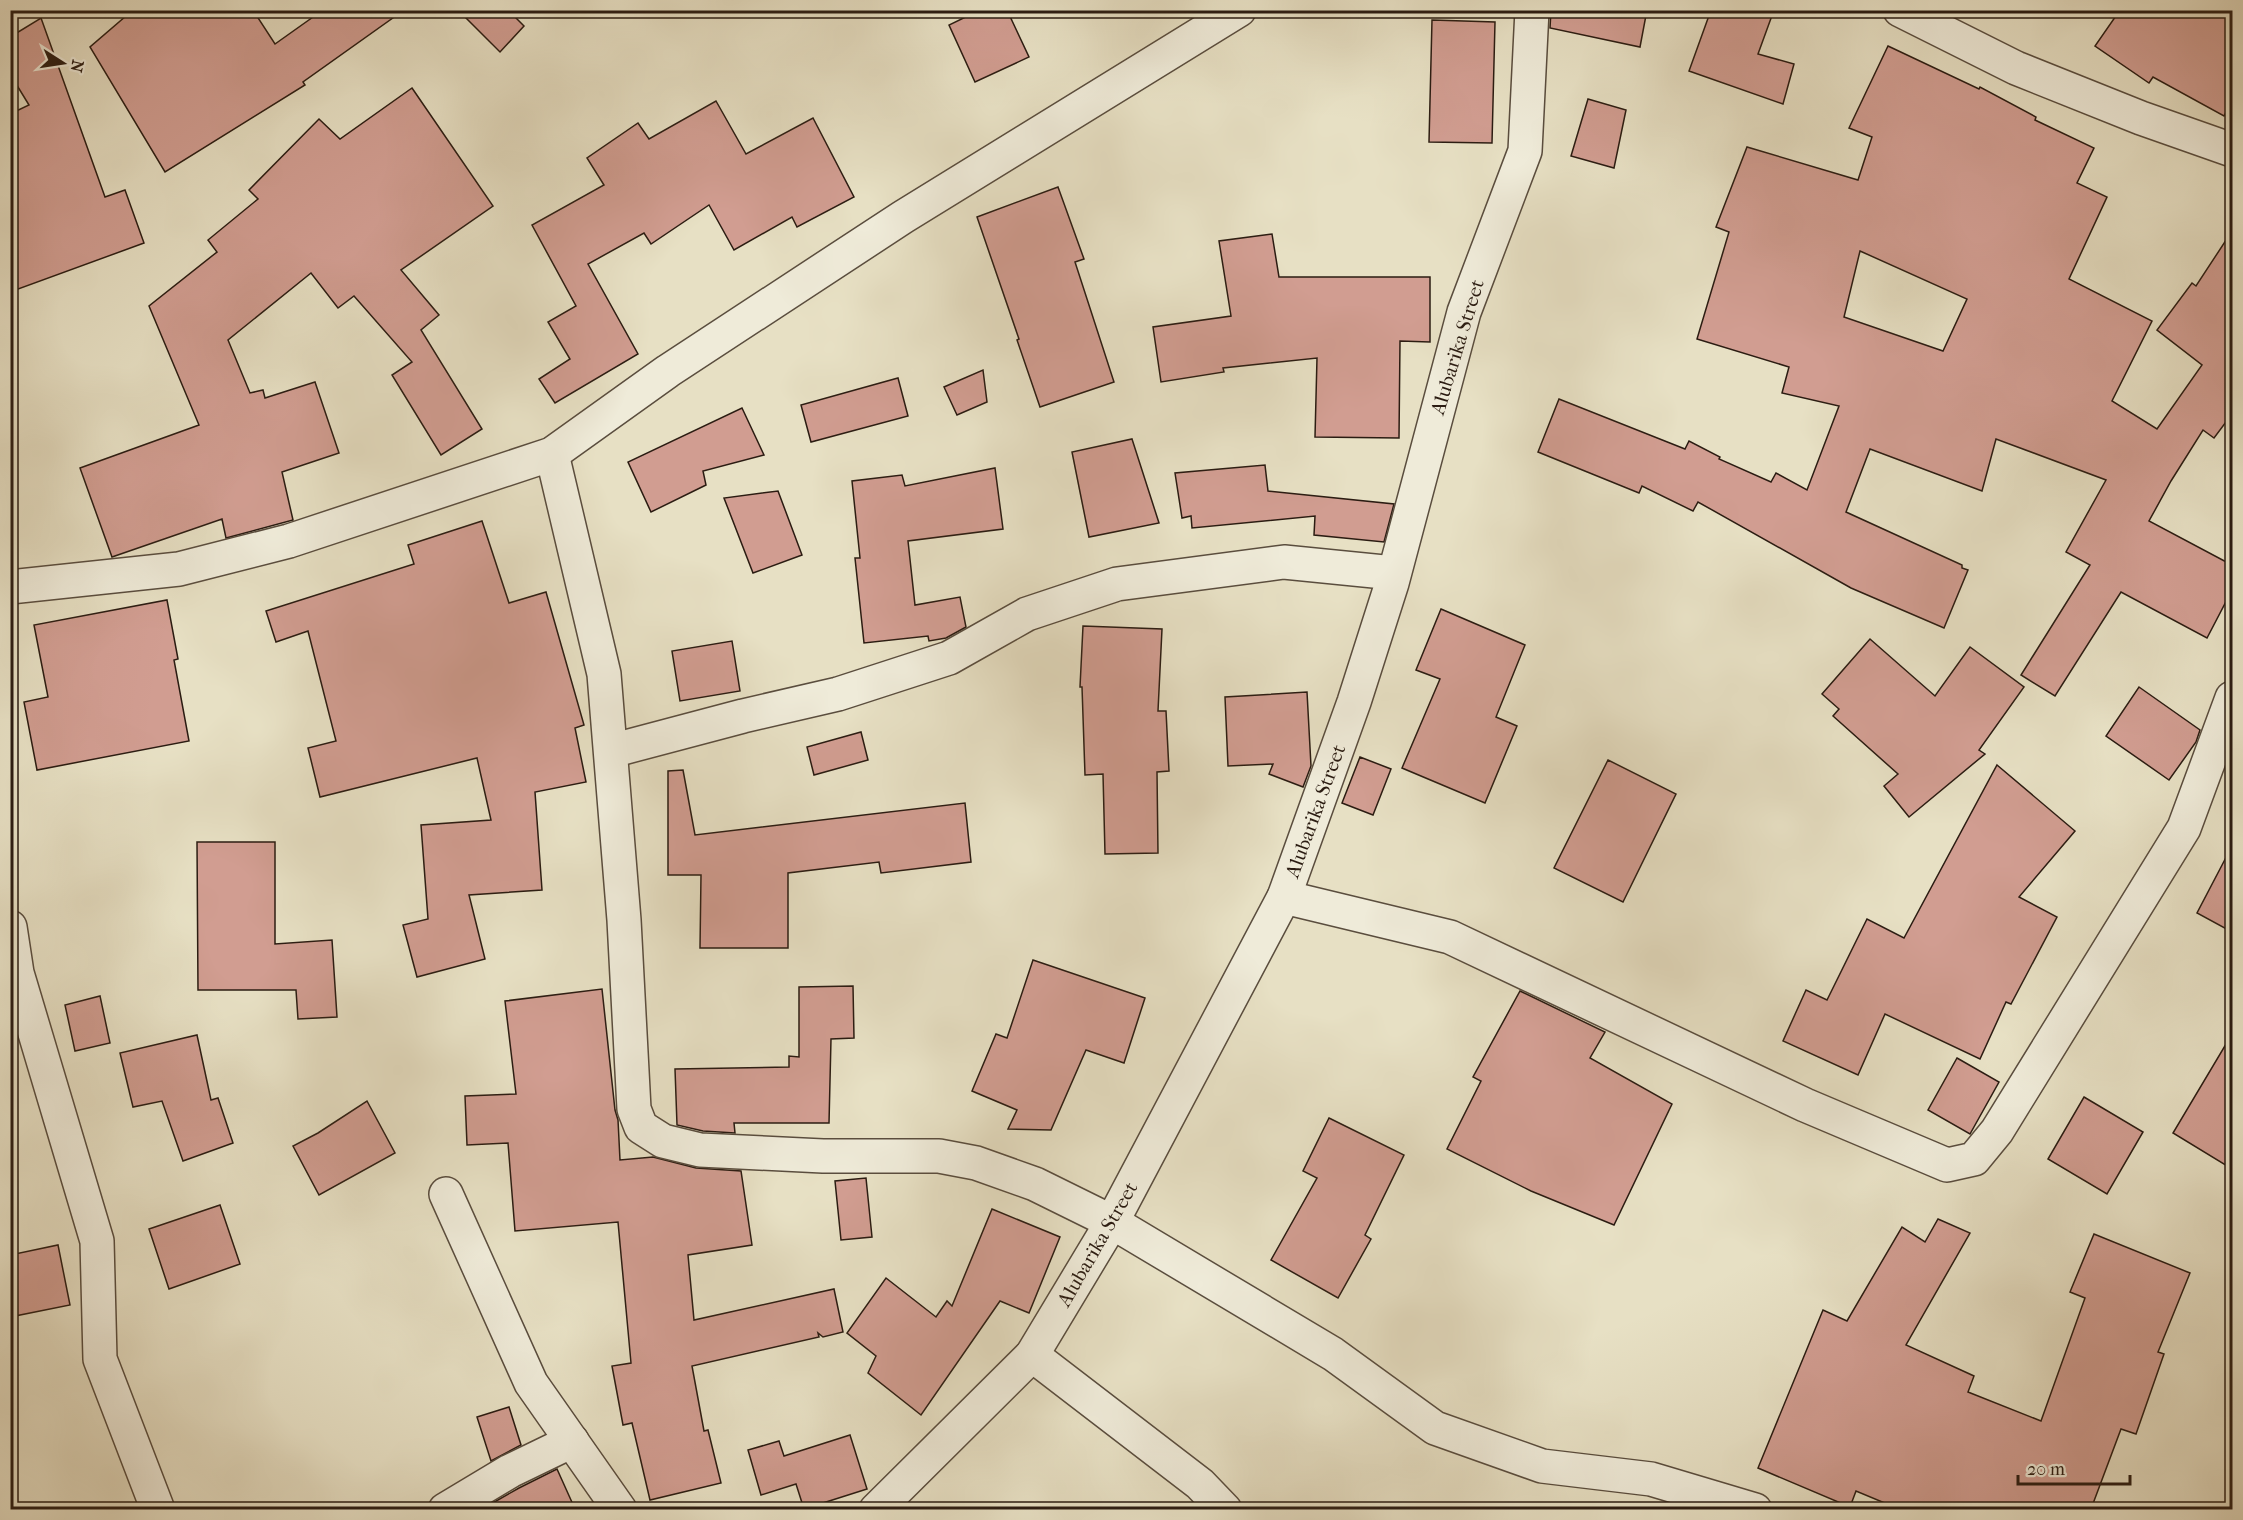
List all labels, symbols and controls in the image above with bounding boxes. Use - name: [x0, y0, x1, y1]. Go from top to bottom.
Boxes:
- north arrow: [33, 33, 93, 93]
- text: N: [66, 58, 88, 75]
- street label: Alubarika Street: [1426, 277, 1489, 419]
- street label: Alubarika Street: [1280, 741, 1350, 882]
- street label: Alubarika Street: [1052, 1178, 1142, 1312]
- scale bar: [2018, 1448, 2130, 1486]
- text: 20 m: [2027, 1459, 2065, 1480]

